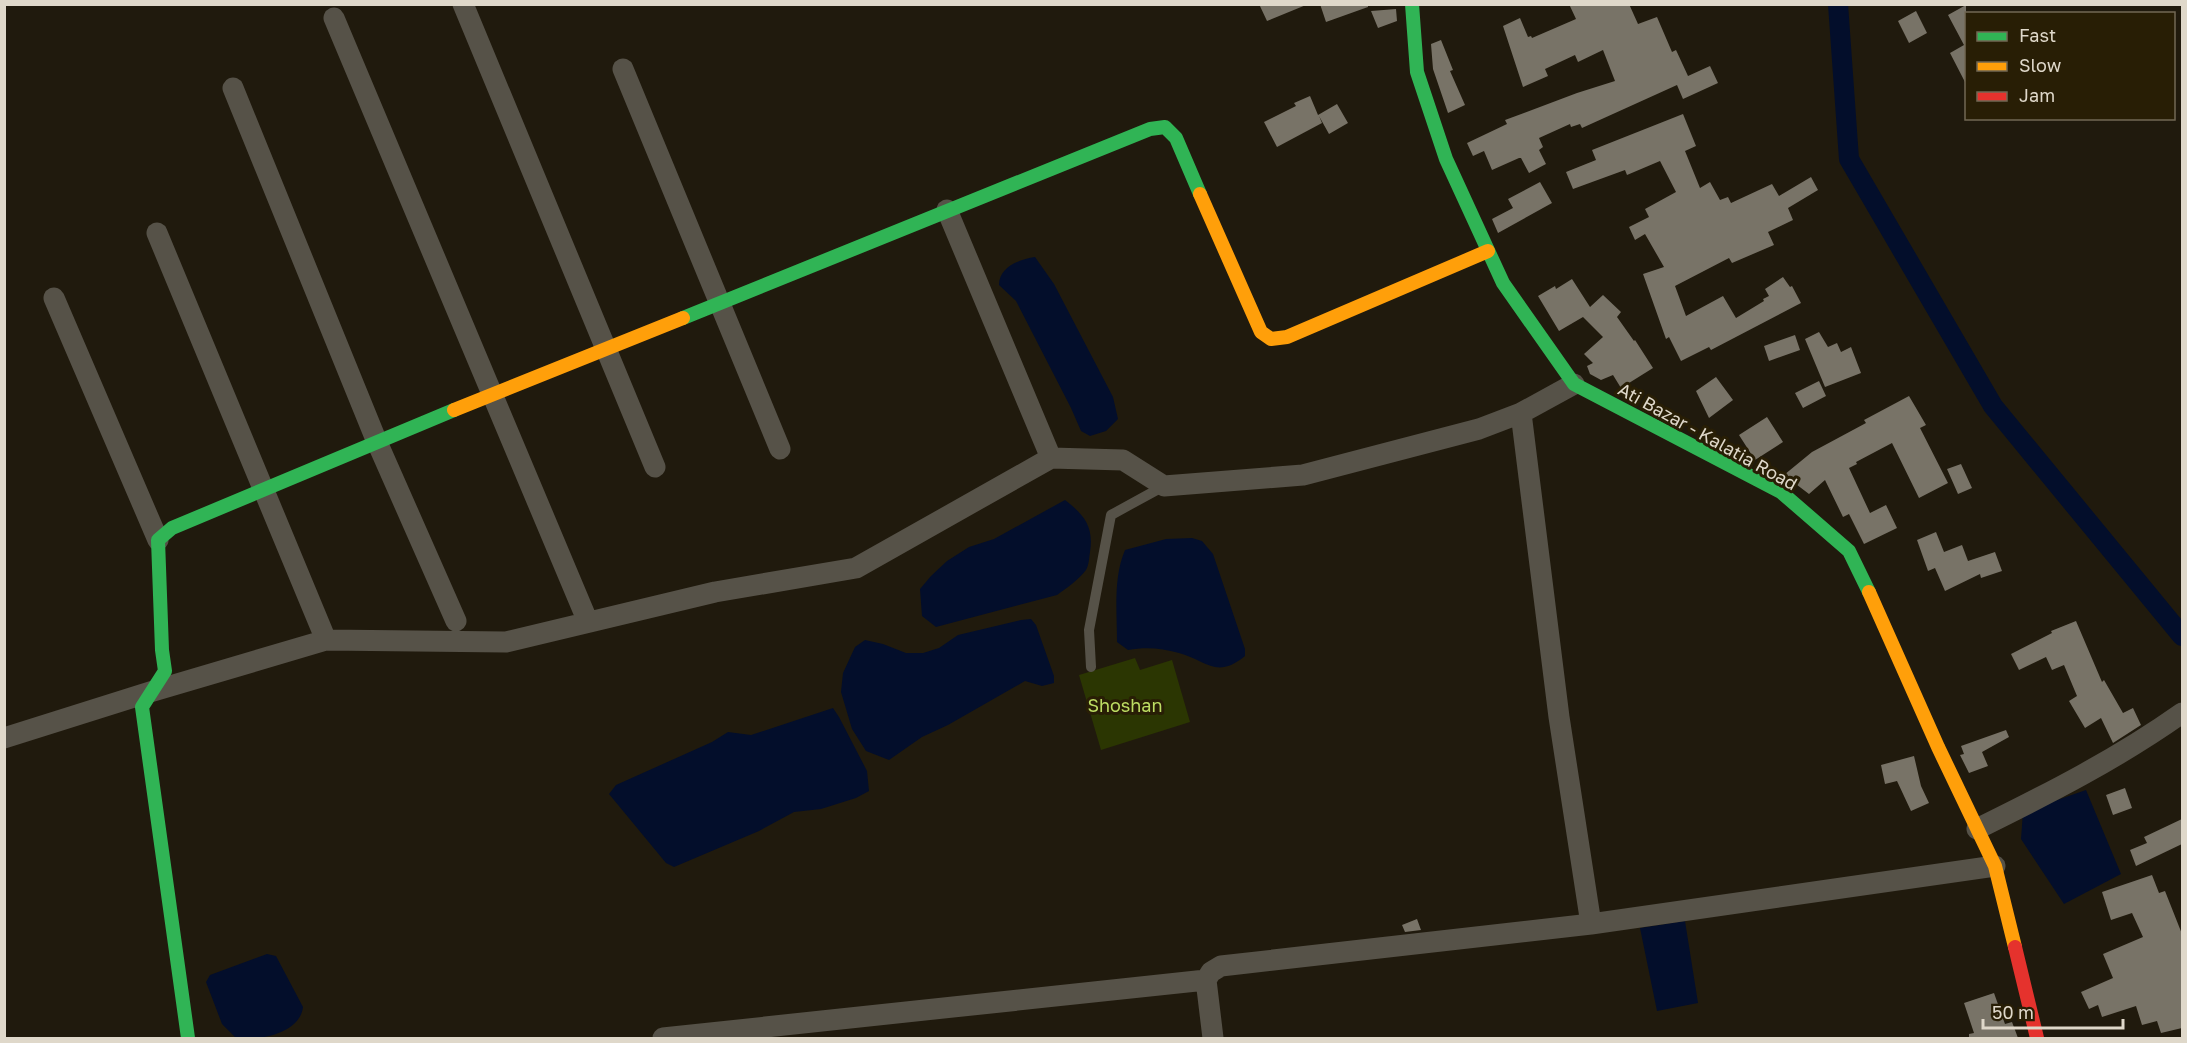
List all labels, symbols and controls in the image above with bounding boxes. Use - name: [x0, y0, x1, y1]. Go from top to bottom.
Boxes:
- legend: [1965, 12, 2175, 120]
- text: Fast: [2019, 24, 2056, 46]
- text: Slow: [2019, 54, 2062, 76]
- text: Jam: [2019, 84, 2055, 106]
- street label: Ati Bazar - Kalatia Road: [1615, 378, 1801, 494]
- park label: Shoshan: [1087, 694, 1163, 716]
- scale bar: [1983, 992, 2122, 1030]
- text: 50 m: [1992, 1001, 2034, 1023]

